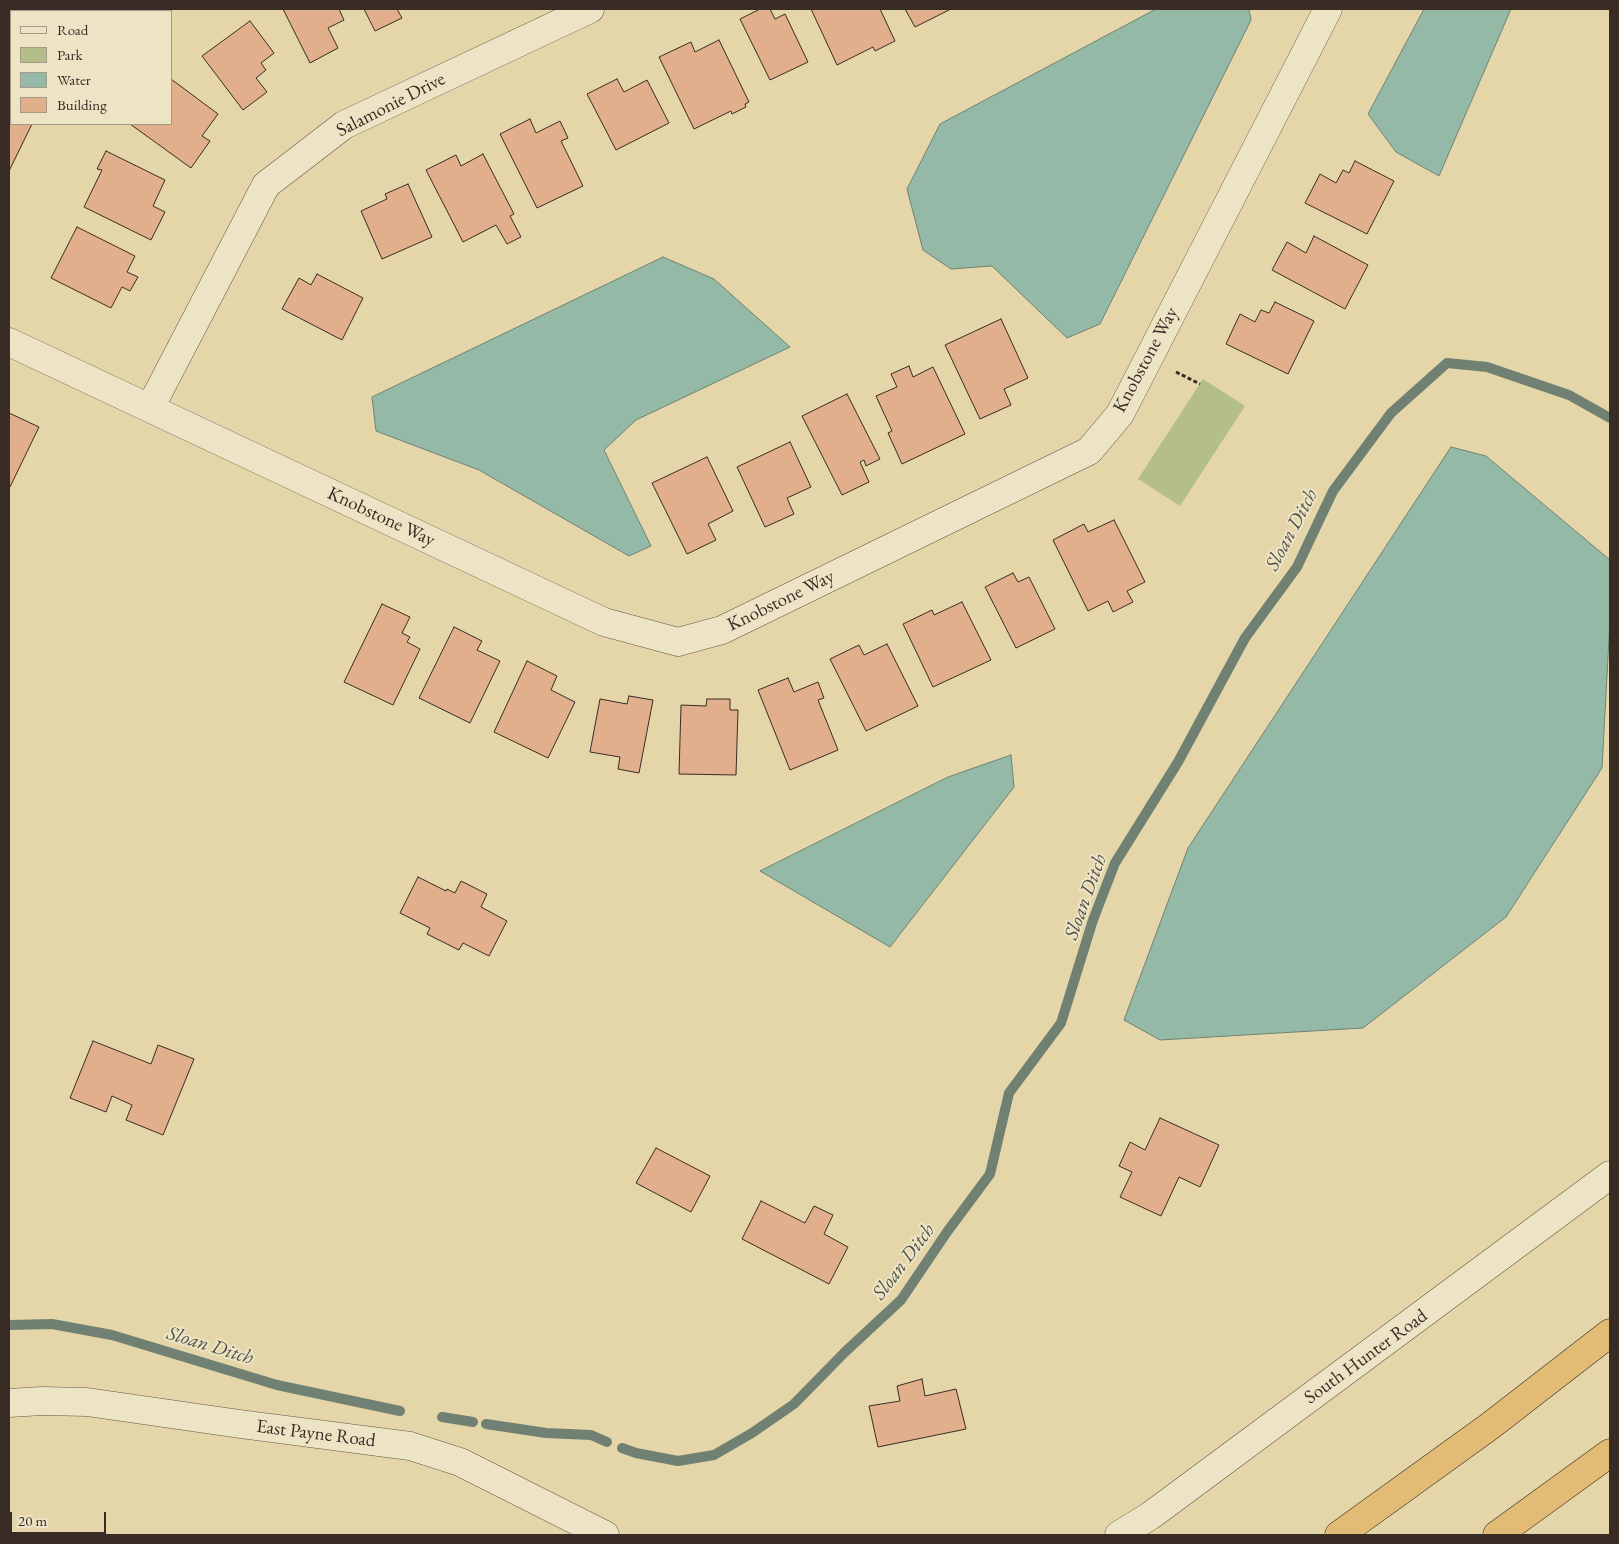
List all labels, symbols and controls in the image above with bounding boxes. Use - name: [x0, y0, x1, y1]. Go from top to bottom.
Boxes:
- legend: [10, 10, 172, 125]
- text: Road: [57, 20, 88, 39]
- text: Park: [57, 45, 83, 64]
- street label: Salamonie Drive: [333, 68, 449, 142]
- text: Water: [57, 70, 91, 89]
- text: Building: [57, 95, 107, 114]
- street label: Knobstone Way: [1109, 303, 1183, 417]
- street label: Knobstone Way: [324, 482, 438, 552]
- water label: Sloan Ditch: [1261, 485, 1323, 575]
- street label: Knobstone Way: [724, 565, 838, 637]
- water label: Sloan Ditch: [1060, 851, 1112, 943]
- water label: Sloan Ditch: [868, 1219, 940, 1305]
- street label: South Hunter Road: [1300, 1305, 1432, 1409]
- water label: Sloan Ditch: [164, 1322, 256, 1370]
- street label: East Payne Road: [255, 1415, 377, 1453]
- scale bar: [12, 1502, 109, 1534]
- text: 20 m: [18, 1511, 47, 1530]

